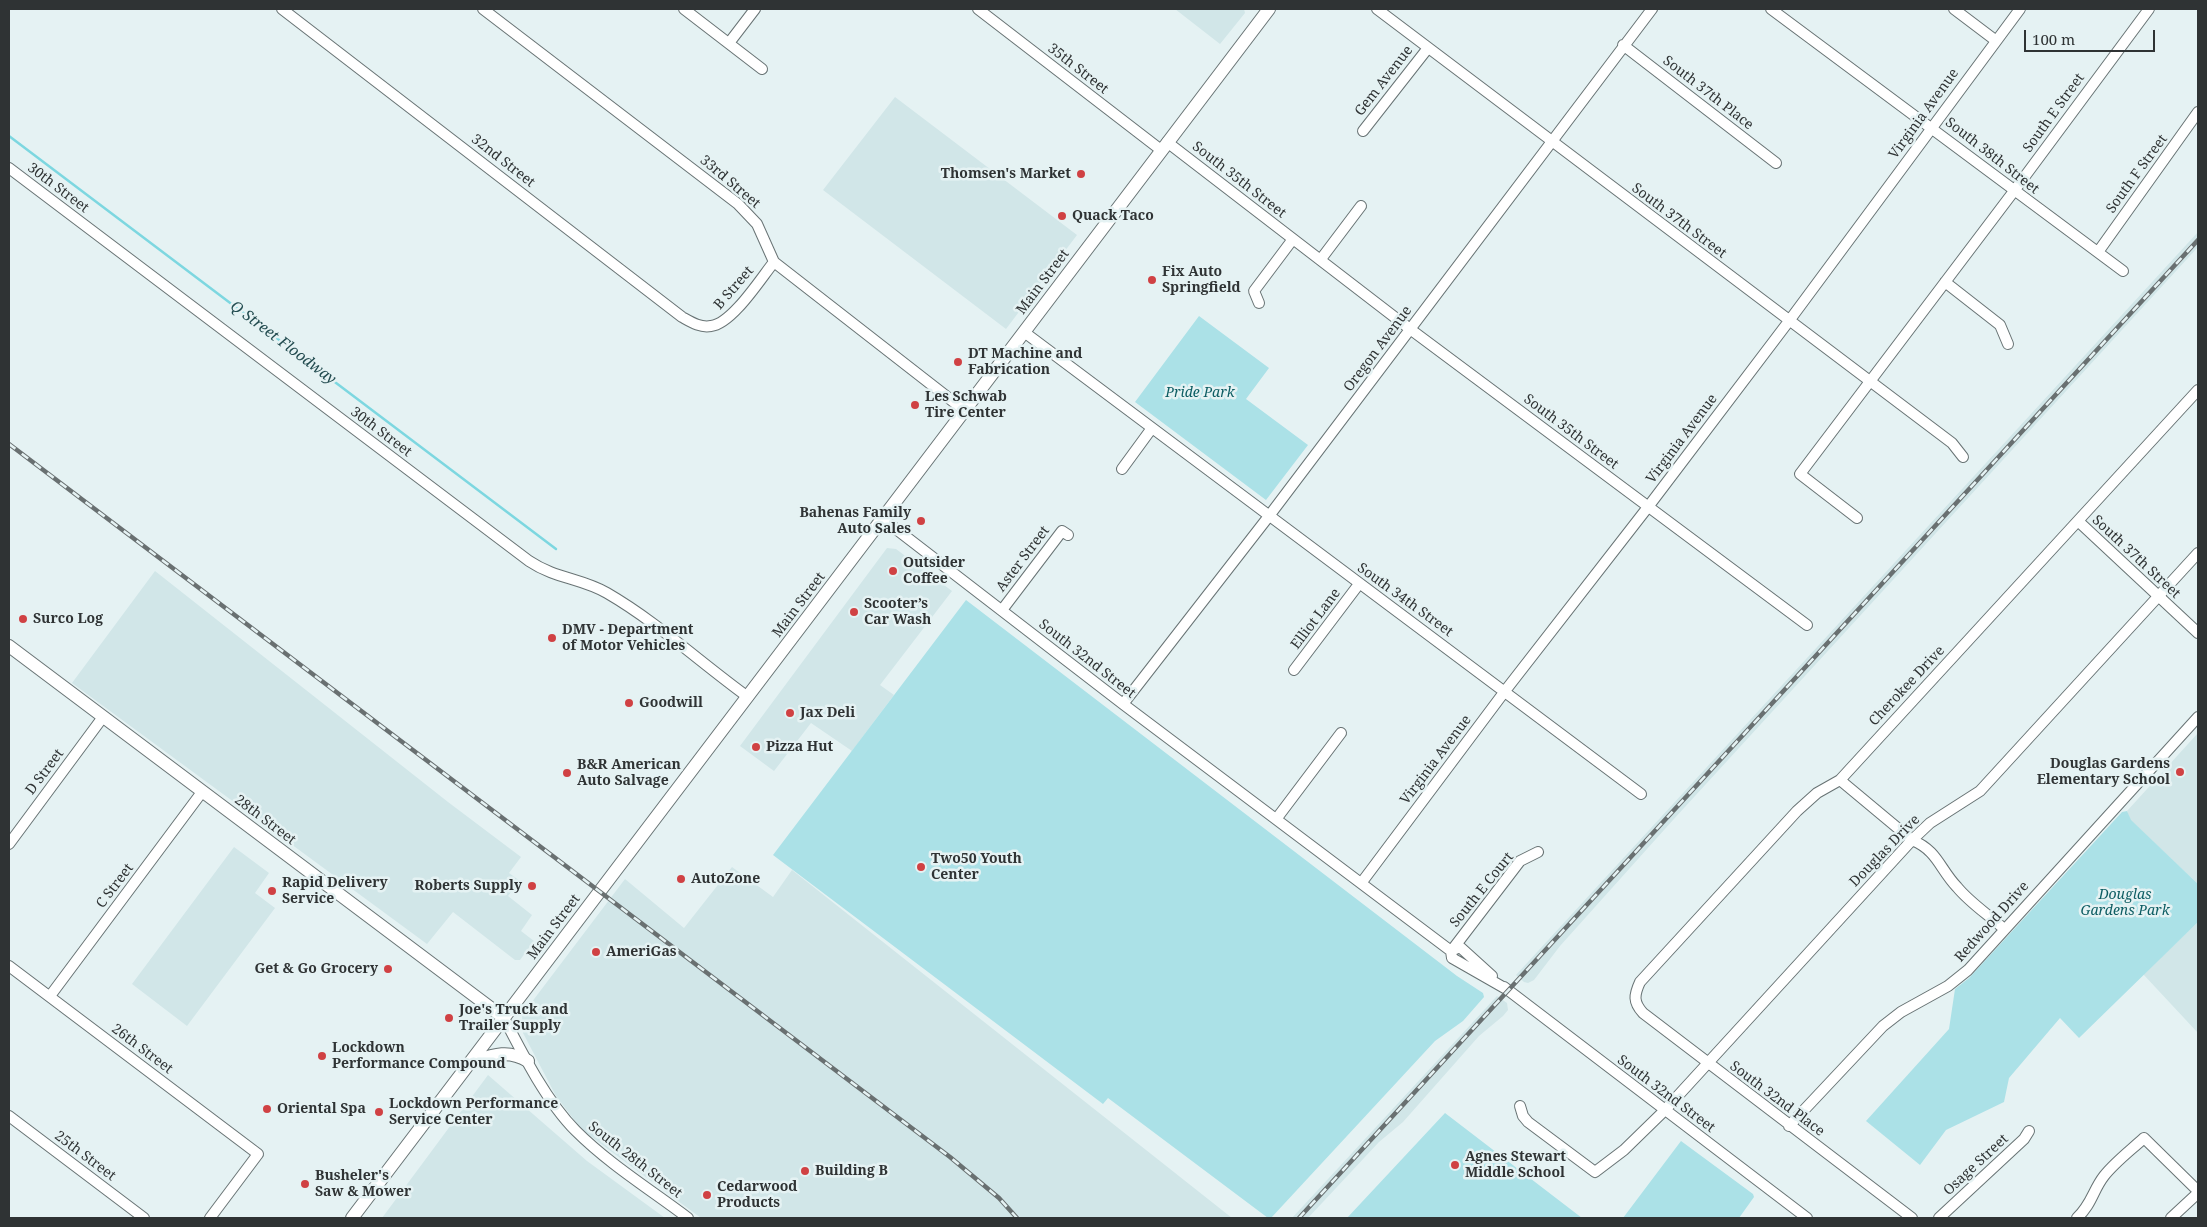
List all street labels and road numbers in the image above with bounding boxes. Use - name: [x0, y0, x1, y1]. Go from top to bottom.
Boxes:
- street label: 35th Street: [1044, 40, 1112, 98]
- street label: Gem Avenue: [1351, 43, 1417, 119]
- street label: South 37th Place: [1659, 52, 1757, 134]
- street label: Virginia Avenue: [1886, 66, 1962, 162]
- street label: South E Street: [2020, 70, 2088, 156]
- street label: South 38th Street: [1942, 114, 2042, 198]
- street label: 32nd Street: [468, 131, 538, 191]
- street label: South F Street: [2103, 131, 2171, 217]
- street label: South 35th Street: [1189, 138, 1289, 222]
- street label: 33rd Street: [696, 152, 764, 212]
- street label: 30th Street: [24, 160, 92, 216]
- street label: South 37th Street: [1628, 180, 1730, 262]
- street label: Main Street: [1013, 246, 1073, 318]
- street label: B Street: [711, 263, 757, 313]
- street label: Oregon Avenue: [1340, 303, 1416, 395]
- street label: South 35th Street: [1520, 391, 1622, 473]
- street label: Virginia Avenue: [1643, 391, 1721, 487]
- street label: 30th Street: [347, 404, 415, 460]
- street label: South 37th Street: [2089, 512, 2183, 602]
- street label: Aster Street: [993, 523, 1053, 595]
- street label: South 34th Street: [1354, 560, 1456, 640]
- street label: Main Street: [769, 569, 829, 641]
- street label: Elliot Lane: [1288, 585, 1344, 653]
- street label: South 32nd Street: [1035, 616, 1139, 702]
- street label: Cherokee Drive: [1866, 643, 1948, 729]
- street label: Virginia Avenue: [1397, 712, 1475, 808]
- street label: D Street: [22, 746, 68, 798]
- street label: 28th Street: [231, 792, 299, 848]
- street label: Douglas Drive: [1846, 811, 1924, 891]
- street label: South E Court: [1447, 849, 1517, 931]
- street label: C Street: [93, 860, 137, 912]
- street label: Redwood Drive: [1951, 878, 2033, 966]
- street label: Main Street: [524, 891, 584, 963]
- street label: 26th Street: [108, 1021, 176, 1077]
- street label: South 32nd Street: [1614, 1052, 1718, 1136]
- street label: South 32nd Place: [1726, 1058, 1828, 1140]
- street label: South 28th Street: [585, 1118, 685, 1202]
- street label: 25th Street: [51, 1128, 119, 1184]
- street label: Osage Street: [1940, 1131, 2012, 1199]

